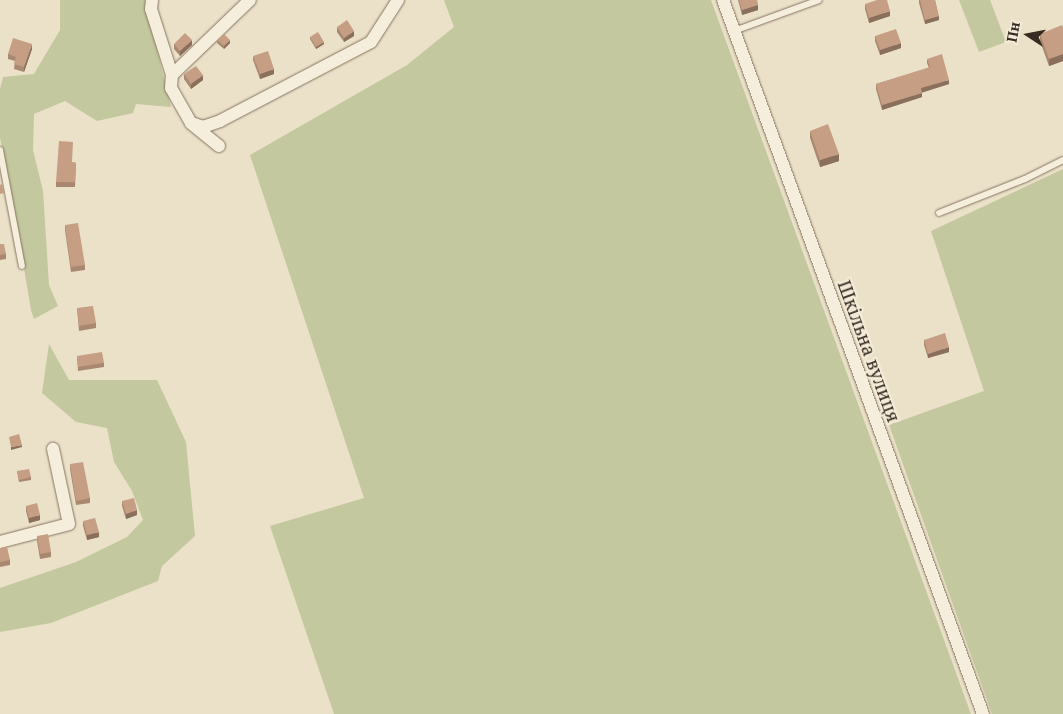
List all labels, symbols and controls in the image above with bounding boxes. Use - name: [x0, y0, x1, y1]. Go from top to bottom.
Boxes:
- north arrow: [1003, 10, 1053, 60]
- text: Пн: [1001, 20, 1024, 44]
- street label: Шкільна вулиця: [833, 277, 905, 425]

